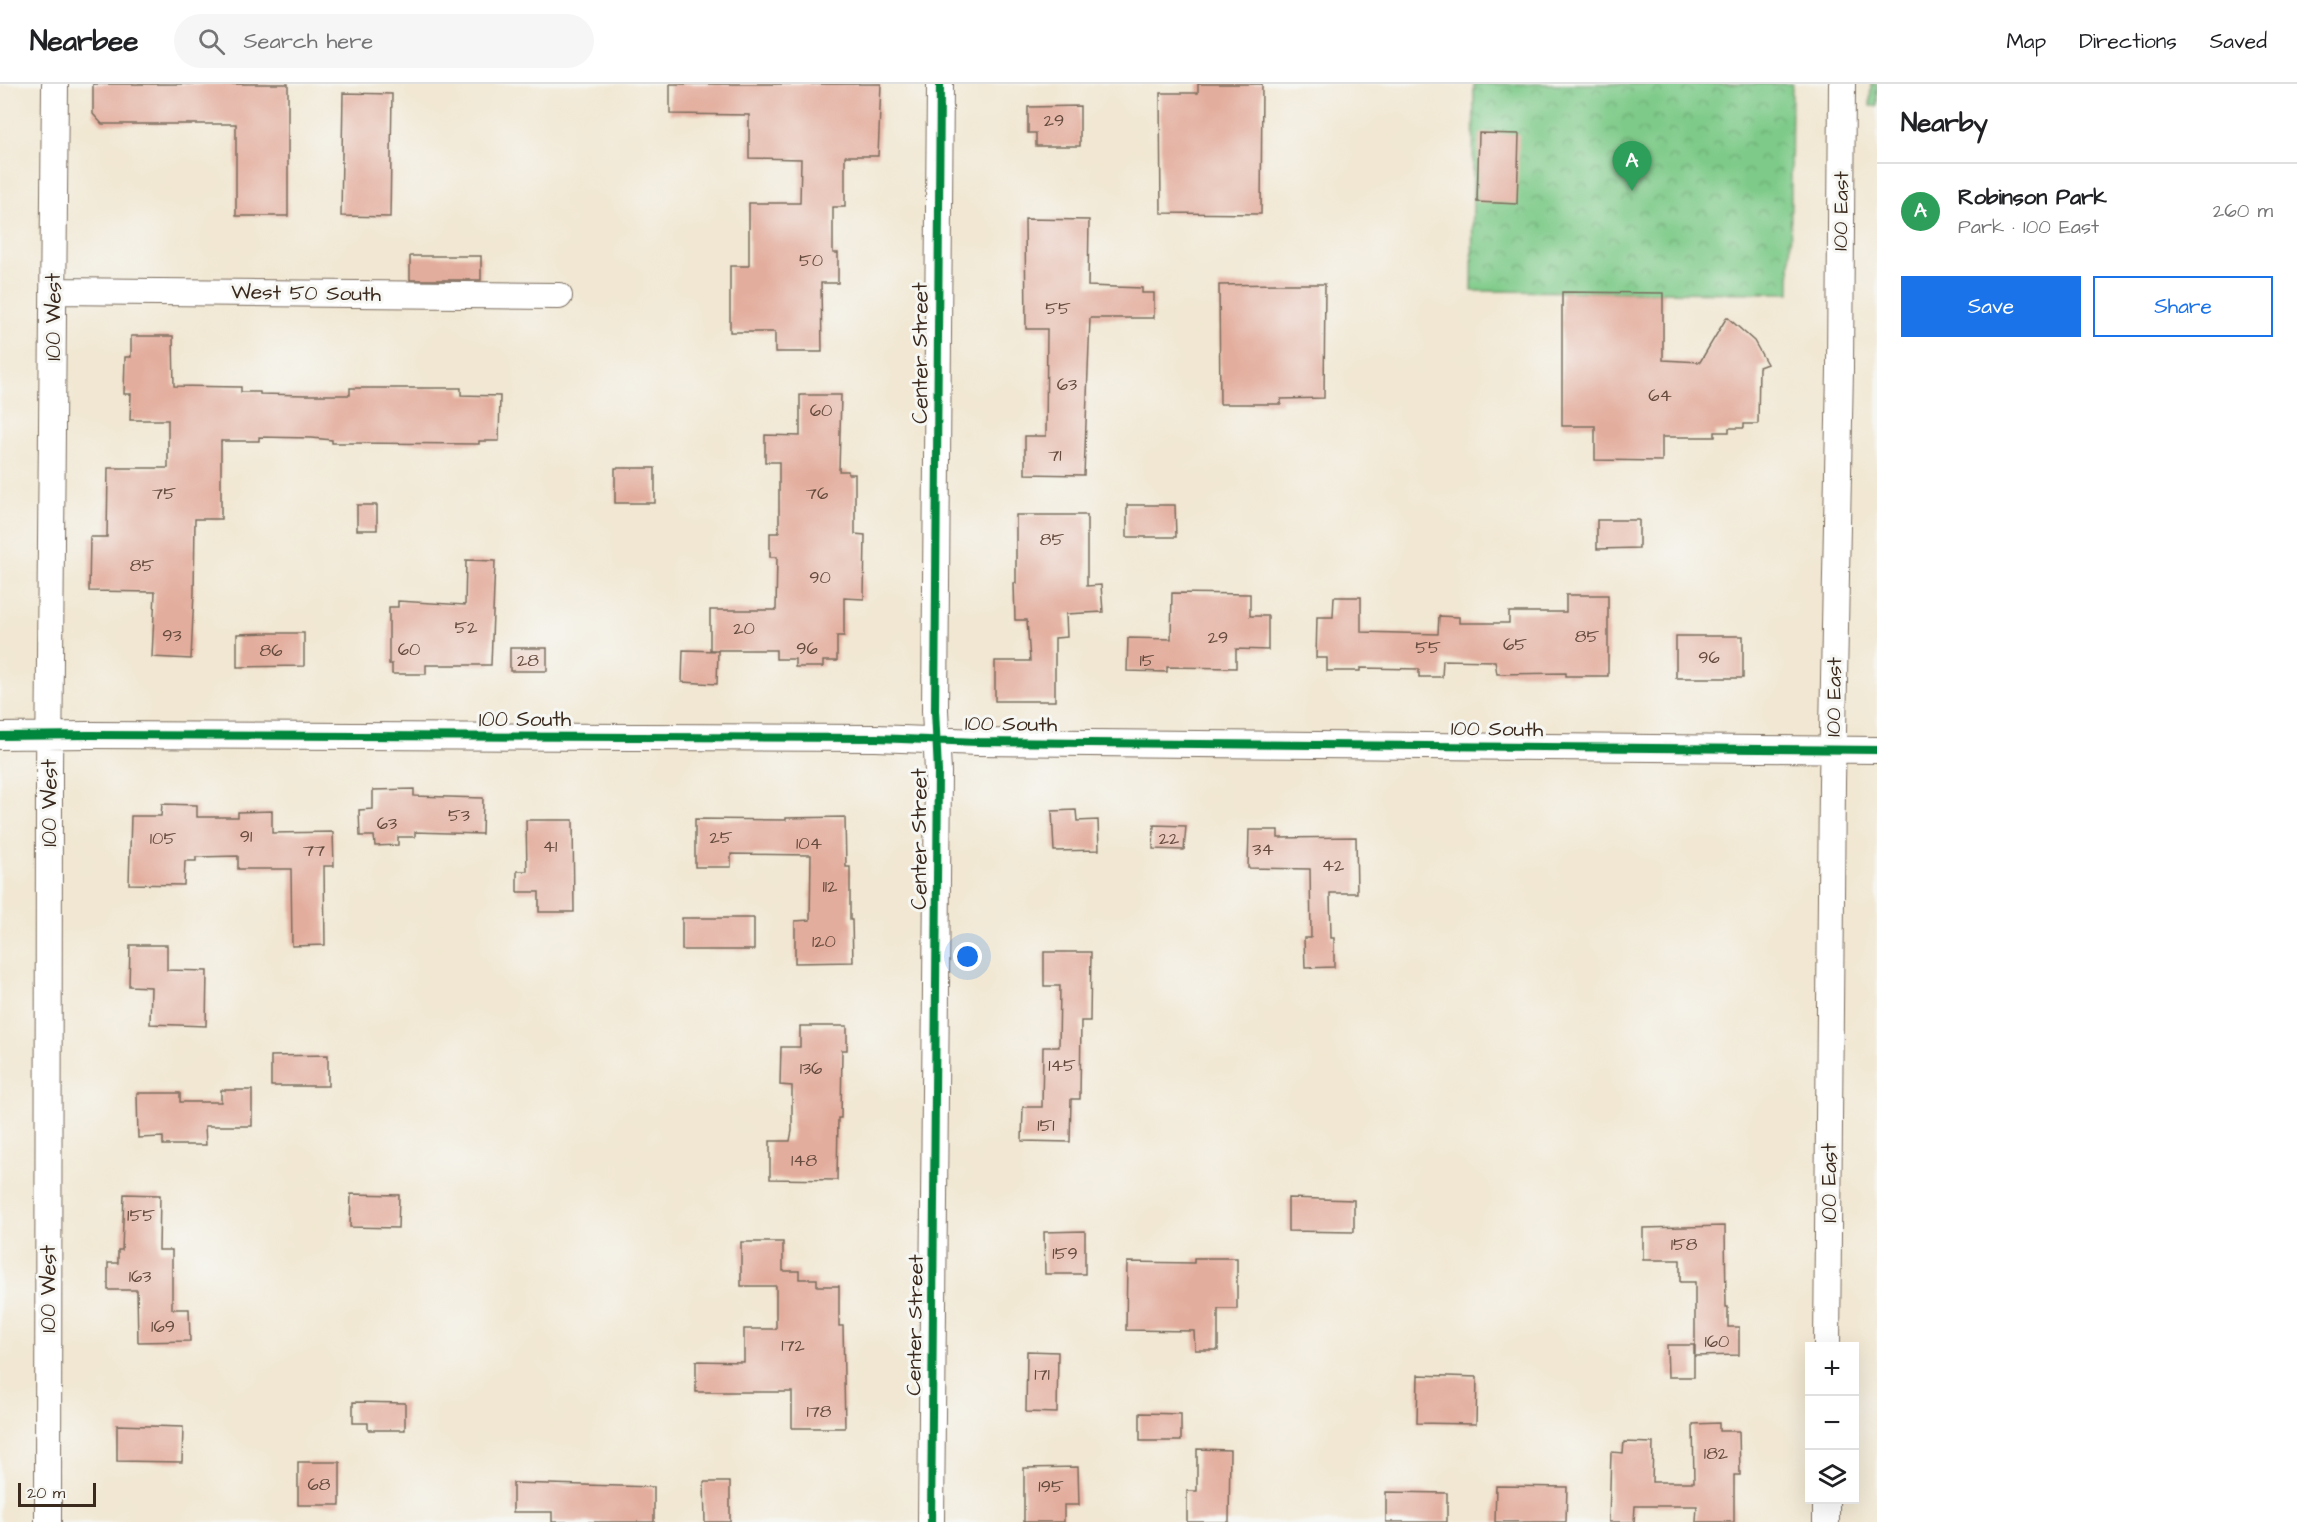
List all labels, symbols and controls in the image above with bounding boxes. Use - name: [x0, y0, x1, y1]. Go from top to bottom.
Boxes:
- search box: [174, 14, 594, 68]
- text: Nearbee: [30, 22, 138, 61]
- icon: search: [195, 25, 228, 58]
- text: Search here: [243, 26, 373, 57]
- text: Map: [2006, 27, 2046, 56]
- text: Directions: [2079, 27, 2177, 56]
- text: Saved: [2210, 27, 2267, 56]
- text: Nearby: [1901, 105, 1988, 141]
- house number: 29: [1044, 108, 1064, 133]
- pin: A: [1612, 141, 1652, 191]
- street label: 100 East: [1826, 170, 1856, 251]
- text: Robinson Park: [1958, 182, 2107, 213]
- text: A: [1914, 197, 1927, 225]
- text: 260 m: [2213, 197, 2273, 225]
- text: Park · 100 East: [1958, 213, 2099, 241]
- house number: 50: [799, 248, 823, 273]
- street label: 100 West: [39, 273, 68, 361]
- button: Save: [1901, 276, 2081, 337]
- button: Share: [2093, 276, 2273, 337]
- street label: West 50 South: [231, 277, 382, 309]
- street label: Center Street: [906, 282, 935, 424]
- house number: 55: [1045, 296, 1071, 321]
- house number: 63: [1057, 372, 1077, 397]
- house number: 64: [1648, 383, 1672, 408]
- house number: 60: [810, 398, 832, 423]
- house number: 71: [1048, 443, 1062, 468]
- house number: 75: [152, 481, 176, 506]
- house number: 76: [806, 481, 828, 506]
- house number: 85: [1040, 527, 1064, 552]
- house number: 85: [130, 553, 154, 578]
- house number: 90: [809, 565, 831, 590]
- house number: 52: [454, 615, 478, 640]
- house number: 20: [733, 616, 755, 641]
- house number: 93: [162, 623, 182, 648]
- house number: 85: [1575, 624, 1599, 649]
- house number: 29: [1208, 625, 1228, 650]
- house number: 65: [1503, 632, 1527, 657]
- house number: 55: [1415, 635, 1441, 660]
- house number: 96: [796, 636, 818, 661]
- house number: 60: [398, 637, 420, 662]
- house number: 86: [260, 638, 282, 663]
- house number: 96: [1698, 645, 1720, 670]
- house number: 28: [517, 648, 539, 673]
- house number: 15: [1139, 648, 1155, 673]
- street label: 100 East: [1819, 656, 1849, 737]
- street label: 100 South: [479, 705, 572, 734]
- street label: 100 South: [965, 709, 1058, 739]
- street label: 100 South: [1451, 714, 1544, 744]
- street label: 100 West: [35, 759, 64, 847]
- street label: Center Street: [905, 768, 934, 910]
- house number: 53: [448, 803, 470, 828]
- house number: 63: [377, 811, 397, 836]
- house number: 91: [240, 824, 252, 849]
- house number: 25: [709, 825, 733, 850]
- house number: 105: [150, 826, 176, 851]
- house number: 22: [1159, 826, 1180, 851]
- house number: 104: [796, 831, 822, 856]
- house number: 41: [543, 834, 557, 859]
- house number: 34: [1252, 837, 1274, 862]
- house number: 77: [303, 838, 325, 863]
- house number: 42: [1322, 853, 1345, 878]
- house number: 112: [823, 874, 838, 899]
- house number: 120: [812, 929, 836, 954]
- your location: [953, 942, 982, 971]
- house number: 145: [1048, 1053, 1076, 1078]
- house number: 136: [800, 1056, 822, 1081]
- house number: 151: [1037, 1113, 1055, 1138]
- street label: 100 East: [1815, 1143, 1844, 1223]
- house number: 148: [791, 1148, 817, 1173]
- house number: 155: [127, 1203, 155, 1228]
- house number: 158: [1671, 1232, 1698, 1257]
- house number: 159: [1052, 1241, 1078, 1266]
- street label: 100 West: [34, 1245, 63, 1333]
- street label: Center Street: [899, 1254, 931, 1396]
- house number: 163: [129, 1264, 151, 1289]
- house number: 169: [151, 1314, 175, 1339]
- house number: 160: [1705, 1329, 1729, 1354]
- house number: 172: [781, 1333, 806, 1358]
- map controls: [1805, 1342, 1859, 1504]
- button: +: [1805, 1342, 1859, 1396]
- house number: 171: [1034, 1362, 1050, 1387]
- button: −: [1805, 1396, 1859, 1450]
- house number: 178: [806, 1399, 832, 1424]
- house number: 182: [1704, 1441, 1729, 1466]
- button: layers: [1805, 1450, 1859, 1504]
- house number: 68: [308, 1472, 331, 1497]
- house number: 195: [1038, 1474, 1064, 1499]
- scale bar: [18, 1480, 96, 1508]
- text: 20 m: [27, 1482, 65, 1504]

